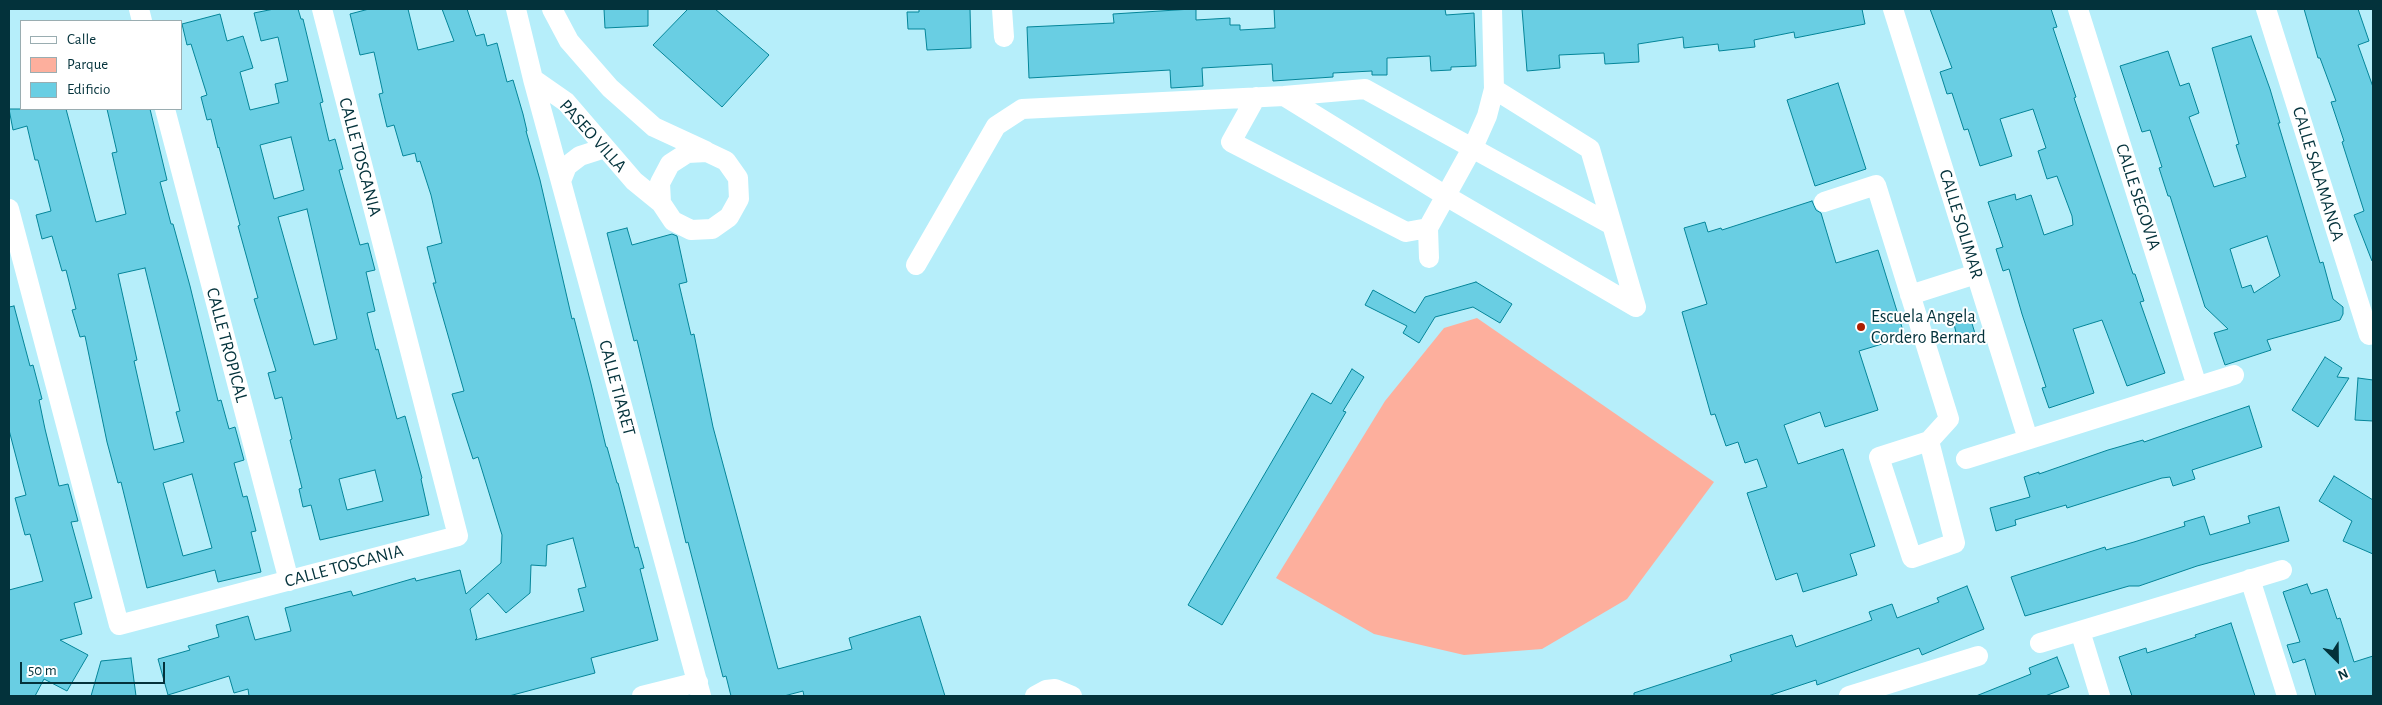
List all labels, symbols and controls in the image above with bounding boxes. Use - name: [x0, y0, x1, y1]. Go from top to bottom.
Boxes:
- legend: [20, 20, 182, 110]
- text: Calle: [67, 32, 96, 47]
- text: Parque: [67, 57, 108, 72]
- text: Edificio: [67, 82, 110, 97]
- street label: CALLE TOSCANIA: [334, 95, 386, 219]
- street label: PASEO VILLA: [555, 95, 631, 177]
- street label: CALLE SALAMANCA: [2287, 104, 2349, 244]
- street label: CALLE SEGOVIA: [2111, 141, 2165, 253]
- street label: CALLE SOLIMAR: [1934, 167, 1988, 281]
- street label: CALLE TROPICAL: [201, 285, 253, 405]
- place label: Escuela Angela Cordero Bernard: [1871, 306, 1986, 348]
- marker: Escuela Angela Cordero Bernard: [1855, 321, 1867, 333]
- street label: CALLE TIARET: [594, 338, 640, 438]
- street label: CALLE TOSCANIA: [282, 540, 406, 592]
- north arrow: [2312, 635, 2362, 685]
- scale bar: [22, 652, 168, 684]
- text: 50 m: [28, 663, 57, 678]
- text: N: [2336, 665, 2350, 682]

